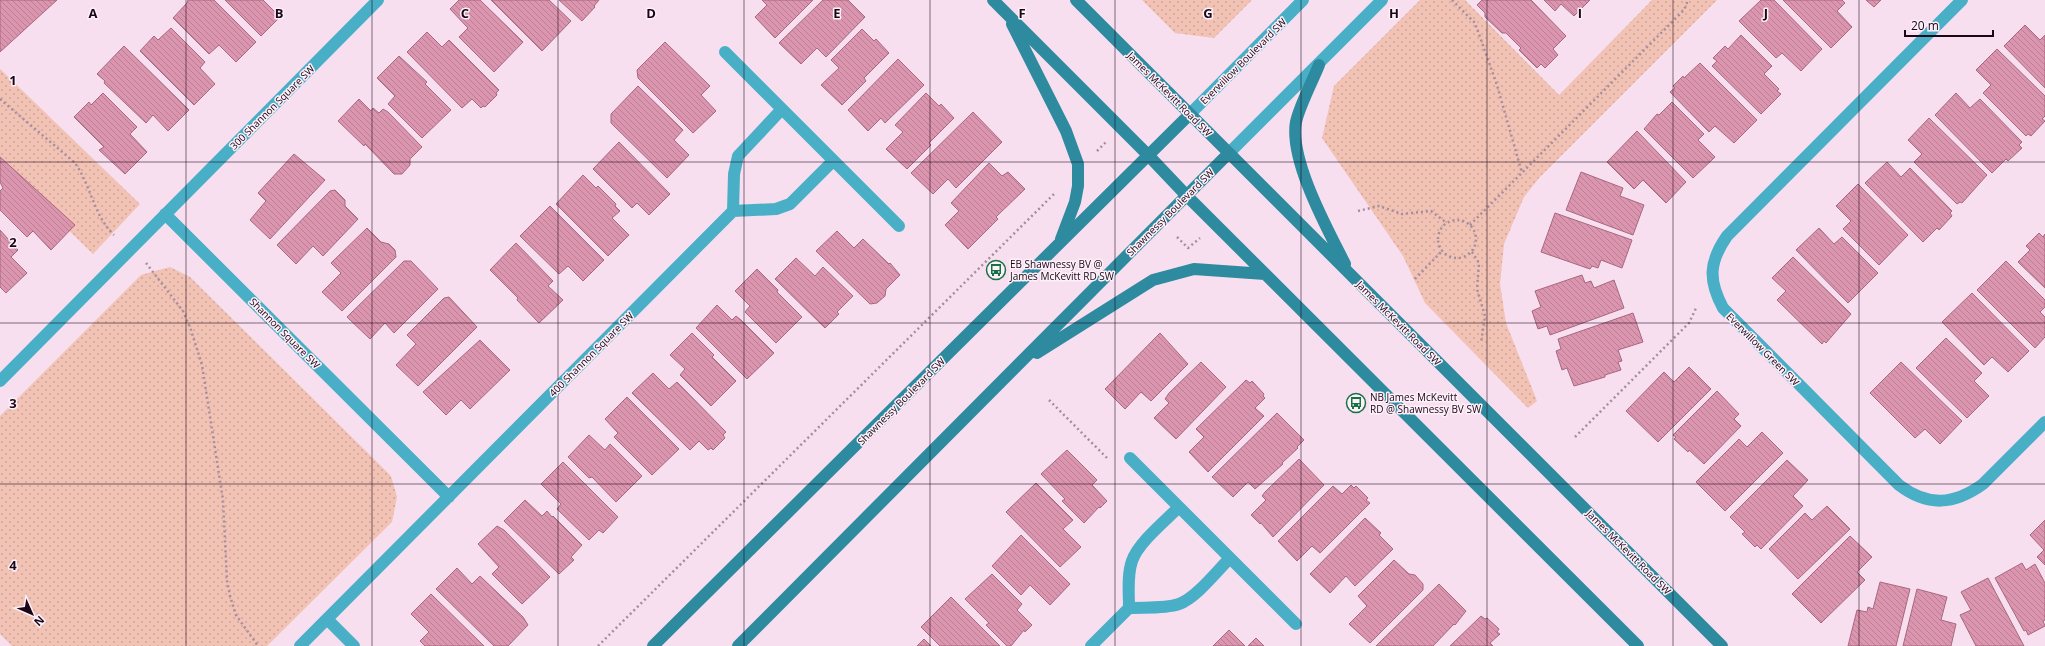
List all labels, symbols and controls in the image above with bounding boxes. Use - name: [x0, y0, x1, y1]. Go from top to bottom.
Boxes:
- text: A: [89, 4, 98, 22]
- text: B: [275, 4, 284, 22]
- text: C: [461, 4, 469, 22]
- text: D: [646, 4, 656, 22]
- text: E: [833, 4, 841, 22]
- text: F: [1018, 4, 1026, 22]
- text: G: [1203, 4, 1213, 22]
- text: H: [1389, 4, 1399, 22]
- text: I: [1578, 4, 1582, 22]
- text: J: [1763, 4, 1768, 22]
- scale bar: [1905, 12, 1993, 38]
- street label: Everwillow Boulevard SW: [1197, 14, 1290, 107]
- text: 20 m: [1911, 17, 1939, 34]
- street label: James McKevitt Road SW: [1124, 48, 1216, 140]
- street label: 300 Shannon Square SW: [227, 61, 318, 152]
- text: 1: [9, 71, 17, 89]
- street label: Shawnessy Boulevard SW: [1123, 165, 1217, 259]
- text: 2: [9, 233, 17, 251]
- place label: EB Shawnessy BV @ James McKevitt RD SW: [1009, 257, 1115, 283]
- bus stop icon: EB Shawnessy BV @ James McKevitt RD SW: [985, 259, 1007, 281]
- street label: James McKevitt Road SW: [1353, 277, 1445, 369]
- street label: Shannon Square SW: [247, 295, 324, 372]
- street label: 400 Shannon Square SW: [546, 308, 637, 399]
- street label: Everwillow Green SW: [1723, 309, 1803, 389]
- street label: Shawnessy Boulevard SW: [854, 354, 948, 448]
- place label: NB James McKevitt RD @ Shawnessy BV SW: [1370, 390, 1482, 416]
- bus stop icon: NB James McKevitt RD @ Shawnessy BV SW: [1345, 392, 1367, 414]
- text: 3: [9, 394, 17, 412]
- street label: James McKevitt Road SW: [1583, 506, 1675, 598]
- text: 4: [9, 556, 17, 574]
- north arrow: [12, 594, 52, 634]
- text: N: [31, 613, 48, 630]

